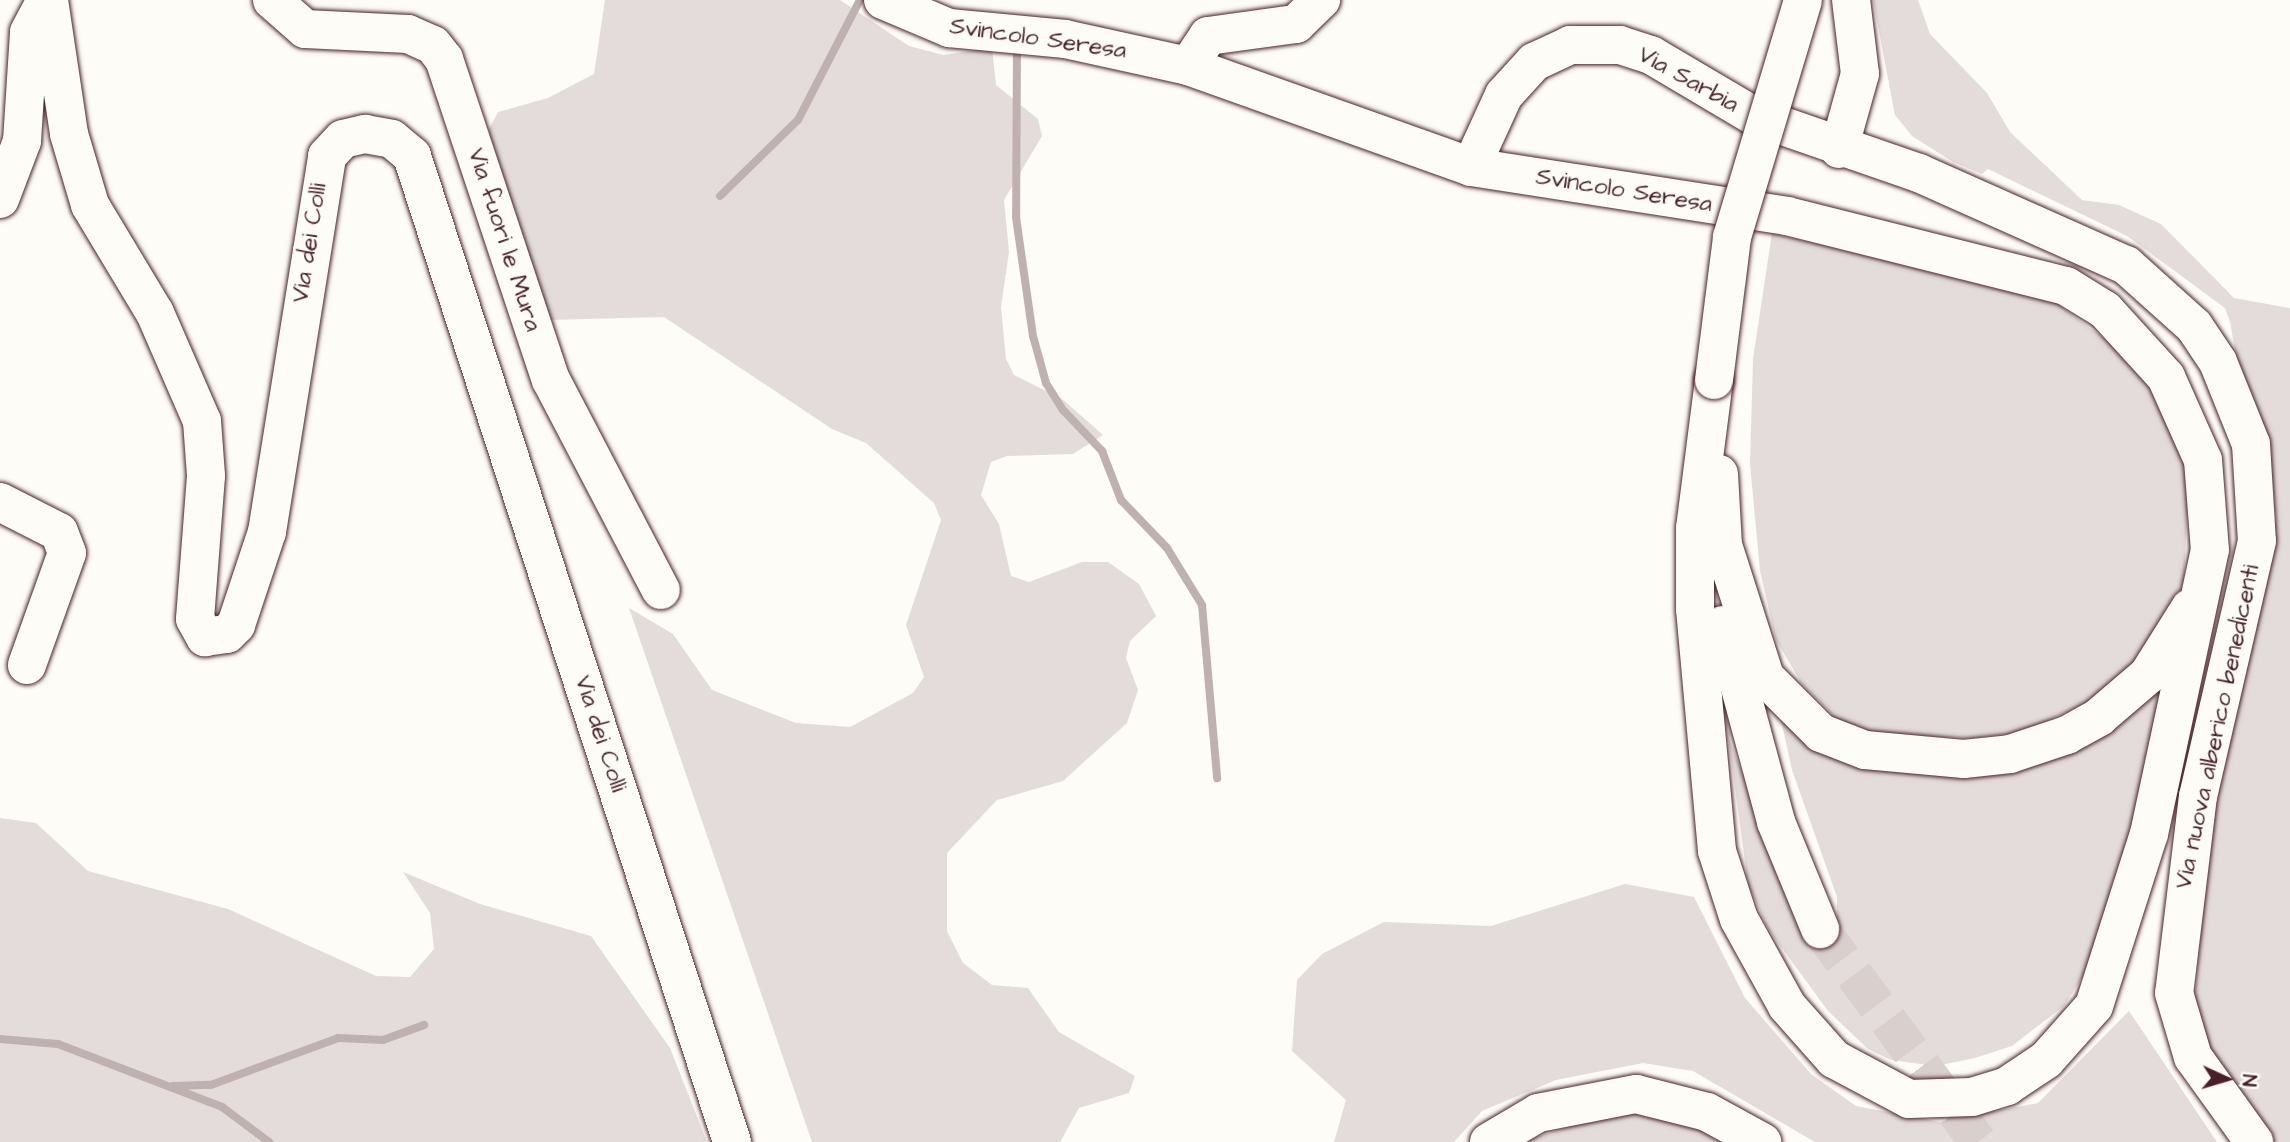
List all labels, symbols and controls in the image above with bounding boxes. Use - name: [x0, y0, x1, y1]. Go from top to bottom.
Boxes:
- street label: Svincolo Seresa: [948, 12, 1128, 66]
- street label: Via Sarbia: [1633, 41, 1743, 119]
- street label: Via fuori le Mura: [461, 145, 547, 335]
- street label: Svincolo Seresa: [1534, 163, 1714, 219]
- street label: Via dei Colli: [286, 181, 334, 305]
- street label: Via nuova alberico benedicenti: [2170, 562, 2266, 892]
- street label: Via dei Colli: [568, 672, 632, 796]
- north arrow: [2192, 1044, 2262, 1114]
- text: N: [2235, 1074, 2262, 1087]

